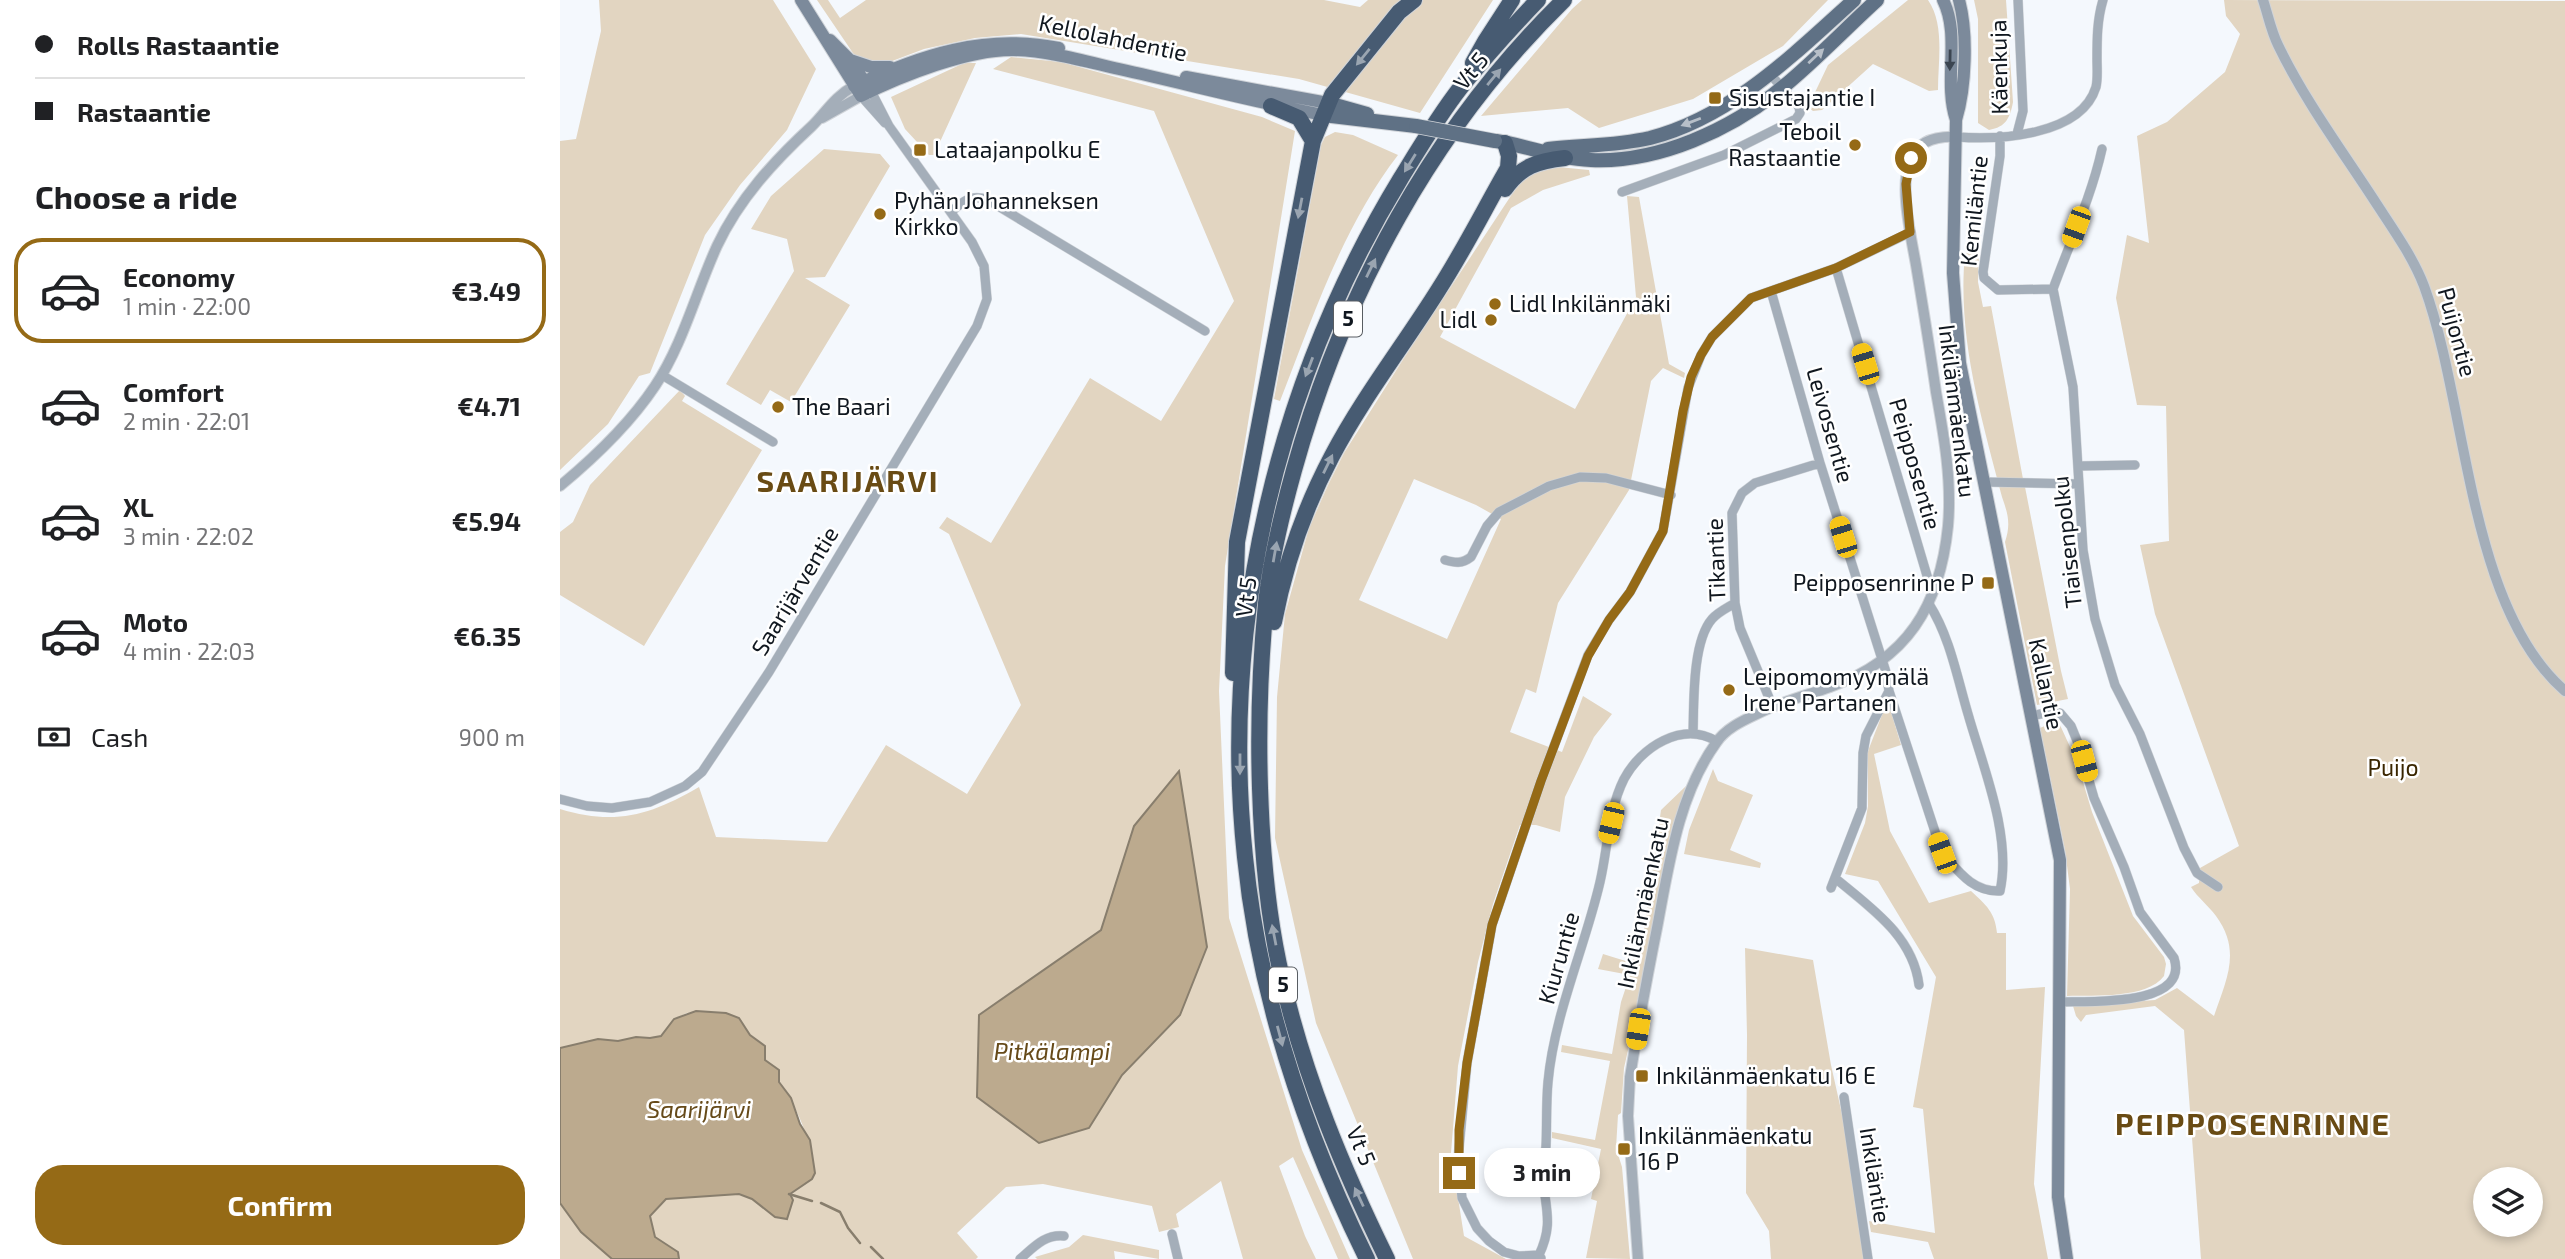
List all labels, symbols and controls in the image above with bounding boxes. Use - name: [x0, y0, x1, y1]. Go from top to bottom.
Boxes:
- street label: Kellolahdentie: [1036, 8, 1190, 66]
- street label: Käenkuja: [1983, 19, 2013, 115]
- text: Rolls Rastaantie: [77, 29, 279, 60]
- street label: Vt 5: [1447, 46, 1494, 95]
- one-way arrow: [1355, 48, 1370, 66]
- one-way arrow: [1807, 48, 1825, 64]
- one-way arrow: [1944, 49, 1956, 71]
- one-way arrow: [1486, 69, 1501, 86]
- place label: Sisustajantie I: [1729, 83, 1875, 111]
- marker: Sisustajantie I: [1707, 90, 1723, 106]
- text: Rastaantie: [77, 96, 211, 127]
- one-way arrow: [1680, 117, 1701, 128]
- place label: Teboil Rastaantie: [1728, 117, 1841, 171]
- place label: Lataajanpolku E: [934, 135, 1100, 163]
- marker: Teboil Rastaantie: [1847, 137, 1863, 153]
- marker: Lataajanpolku E: [912, 142, 928, 158]
- route start: [1895, 142, 1927, 174]
- one-way arrow: [1404, 154, 1417, 173]
- street label: Kemiläntie: [1953, 154, 1993, 268]
- text: Choose a ride: [35, 177, 238, 215]
- place label: Pyhän Johanneksen Kirkko: [894, 186, 1099, 240]
- one-way arrow: [1294, 197, 1305, 219]
- car: [2059, 204, 2094, 250]
- marker: Pyhän Johanneksen Kirkko: [872, 206, 888, 222]
- one-way arrow: [1366, 258, 1377, 278]
- icon: car: [39, 259, 102, 322]
- text: Economy: [123, 261, 235, 292]
- text: €3.49: [451, 275, 521, 306]
- street label: Puijontie: [2433, 284, 2483, 380]
- place label: Lidl Inkilänmäki: [1509, 289, 1671, 317]
- text: 1 min · 22:00: [123, 292, 251, 320]
- marker: Lidl Inkilänmäki: [1487, 296, 1503, 312]
- road number: 5: [1334, 302, 1362, 336]
- place label: Lidl: [1439, 305, 1477, 333]
- marker: Lidl: [1483, 312, 1499, 328]
- street label: Inkilänmäenkatu: [1933, 323, 1983, 499]
- car: [1849, 341, 1882, 387]
- one-way arrow: [1304, 356, 1315, 377]
- street label: Leivosentie: [1801, 364, 1861, 486]
- icon: car: [39, 374, 102, 437]
- text: Comfort: [123, 376, 224, 407]
- text: €4.71: [457, 390, 521, 421]
- place label: The Baari: [792, 392, 891, 420]
- street label: Peipposentie: [1884, 395, 1948, 533]
- marker: The Baari: [770, 399, 786, 415]
- text: 2 min · 22:01: [123, 407, 250, 435]
- one-way arrow: [1323, 454, 1334, 474]
- district label: SAARIJÄRVI: [757, 462, 939, 498]
- street label: Tiaisenpolku: [2045, 475, 2087, 610]
- icon: car: [39, 489, 102, 552]
- text: XL: [123, 491, 154, 522]
- text: €5.94: [452, 505, 521, 536]
- car: [1827, 514, 1860, 560]
- street label: Tikantie: [1700, 518, 1730, 602]
- street label: Saarijärventie: [745, 521, 844, 660]
- text: 3 min · 22:02: [123, 522, 254, 550]
- one-way arrow: [1270, 541, 1281, 563]
- place label: Peipposenrinne P: [1793, 568, 1974, 596]
- street label: Vt 5: [1229, 575, 1261, 619]
- marker: Peipposenrinne P: [1980, 575, 1996, 591]
- icon: car: [39, 604, 102, 667]
- text: Moto: [123, 606, 188, 637]
- text: €6.35: [454, 620, 521, 651]
- street label: Kallantie: [2024, 636, 2070, 732]
- text: 4 min · 22:03: [123, 637, 255, 665]
- place label: Leipomomyymälä Irene Partanen: [1743, 662, 1929, 716]
- marker: Leipomomyymälä Irene Partanen: [1721, 682, 1737, 698]
- icon: cash: [35, 718, 73, 756]
- text: Cash: [91, 721, 148, 752]
- text: 900 m: [459, 723, 525, 751]
- car: [2069, 738, 2100, 784]
- one-way arrow: [1234, 753, 1246, 775]
- park label: Puijo: [2367, 753, 2419, 781]
- car: [1597, 800, 1626, 846]
- street label: Inkilänmäenkatu: [1610, 815, 1674, 991]
- car: [1925, 830, 1960, 876]
- street label: Kiuruntie: [1531, 908, 1585, 1007]
- one-way arrow: [1268, 924, 1279, 946]
- road number: 5: [1269, 968, 1297, 1002]
- car: [1625, 1007, 1652, 1051]
- one-way arrow: [1275, 1025, 1286, 1047]
- water label: Pitkälampi: [994, 1036, 1110, 1065]
- place label: Inkilänmäenkatu 16 E: [1656, 1061, 1876, 1089]
- marker: Inkilänmäenkatu 16 E: [1634, 1068, 1650, 1084]
- water label: Saarijärvi: [647, 1094, 751, 1123]
- district label: PEIPPOSENRINNE: [2115, 1105, 2391, 1141]
- place label: Inkilänmäenkatu 16 P: [1638, 1121, 1812, 1175]
- street label: Vt 5: [1341, 1122, 1383, 1170]
- street label: Inkiläntie: [1855, 1125, 1897, 1225]
- marker: Inkilänmäenkatu 16 P: [1616, 1141, 1632, 1157]
- callout: 3 min: [1483, 1148, 1599, 1198]
- route end: [1443, 1157, 1475, 1189]
- text: 3 min: [1513, 1158, 1571, 1186]
- button: Confirm: [35, 1165, 525, 1245]
- map controls: [2473, 1167, 2543, 1237]
- button: layers: [2473, 1167, 2543, 1237]
- one-way arrow: [1353, 1187, 1364, 1207]

